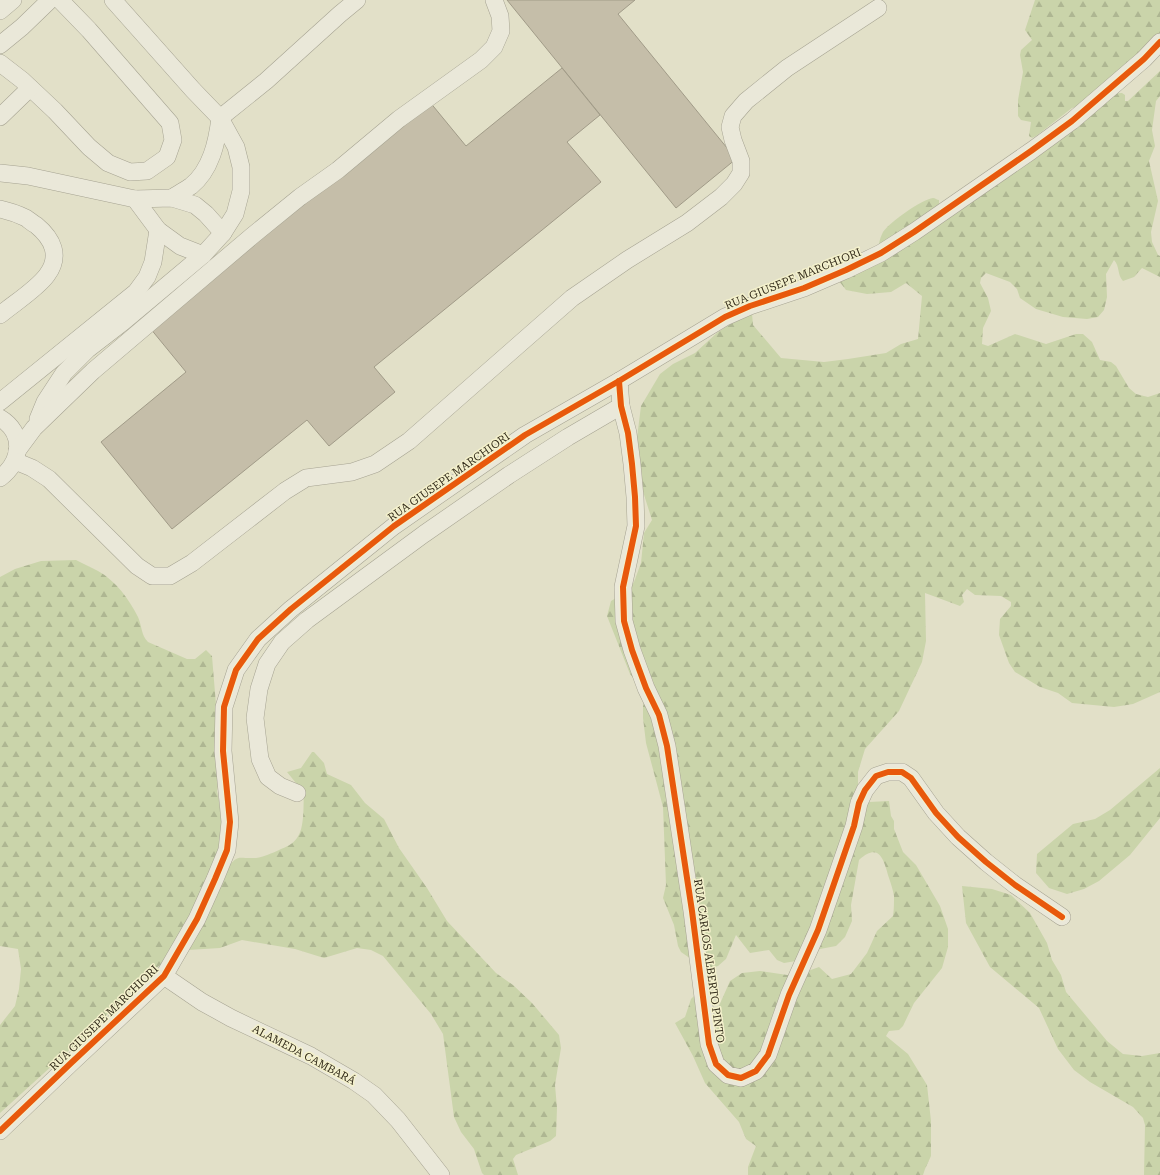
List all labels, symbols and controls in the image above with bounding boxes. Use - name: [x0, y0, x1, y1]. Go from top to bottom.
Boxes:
- street label: RUA GIUSEPE MARCHIORI: [723, 246, 863, 312]
- street label: RUA GIUSEPE MARCHIORI: [386, 430, 512, 524]
- street label: RUA CARLOS ALBERTO PINTO: [691, 878, 727, 1044]
- street label: RUA GIUSEPE MARCHIORI: [47, 963, 161, 1073]
- street label: ALAMEDA CAMBARÁ: [250, 1021, 359, 1088]

